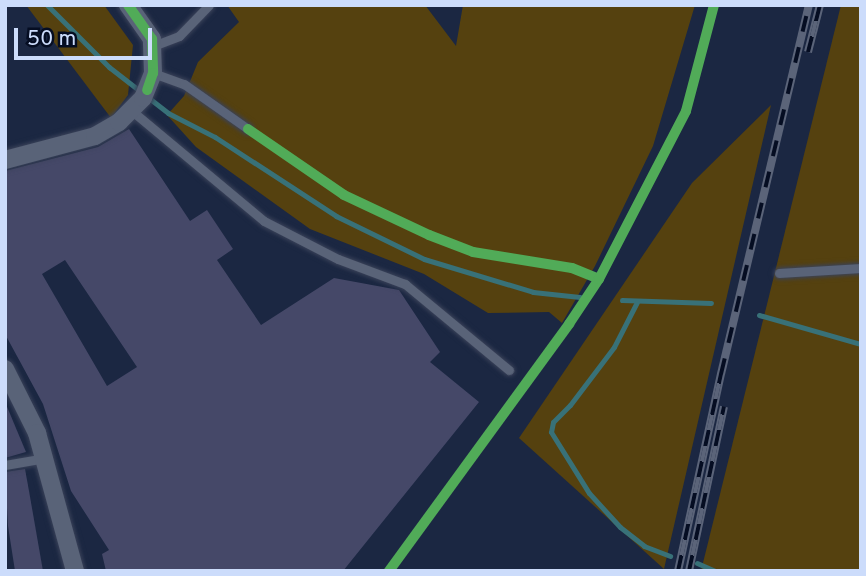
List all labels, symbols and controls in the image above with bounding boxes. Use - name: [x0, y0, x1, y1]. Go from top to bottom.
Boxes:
- scale bar: [18, 14, 156, 58]
- text: 50 m: [27, 26, 76, 53]

